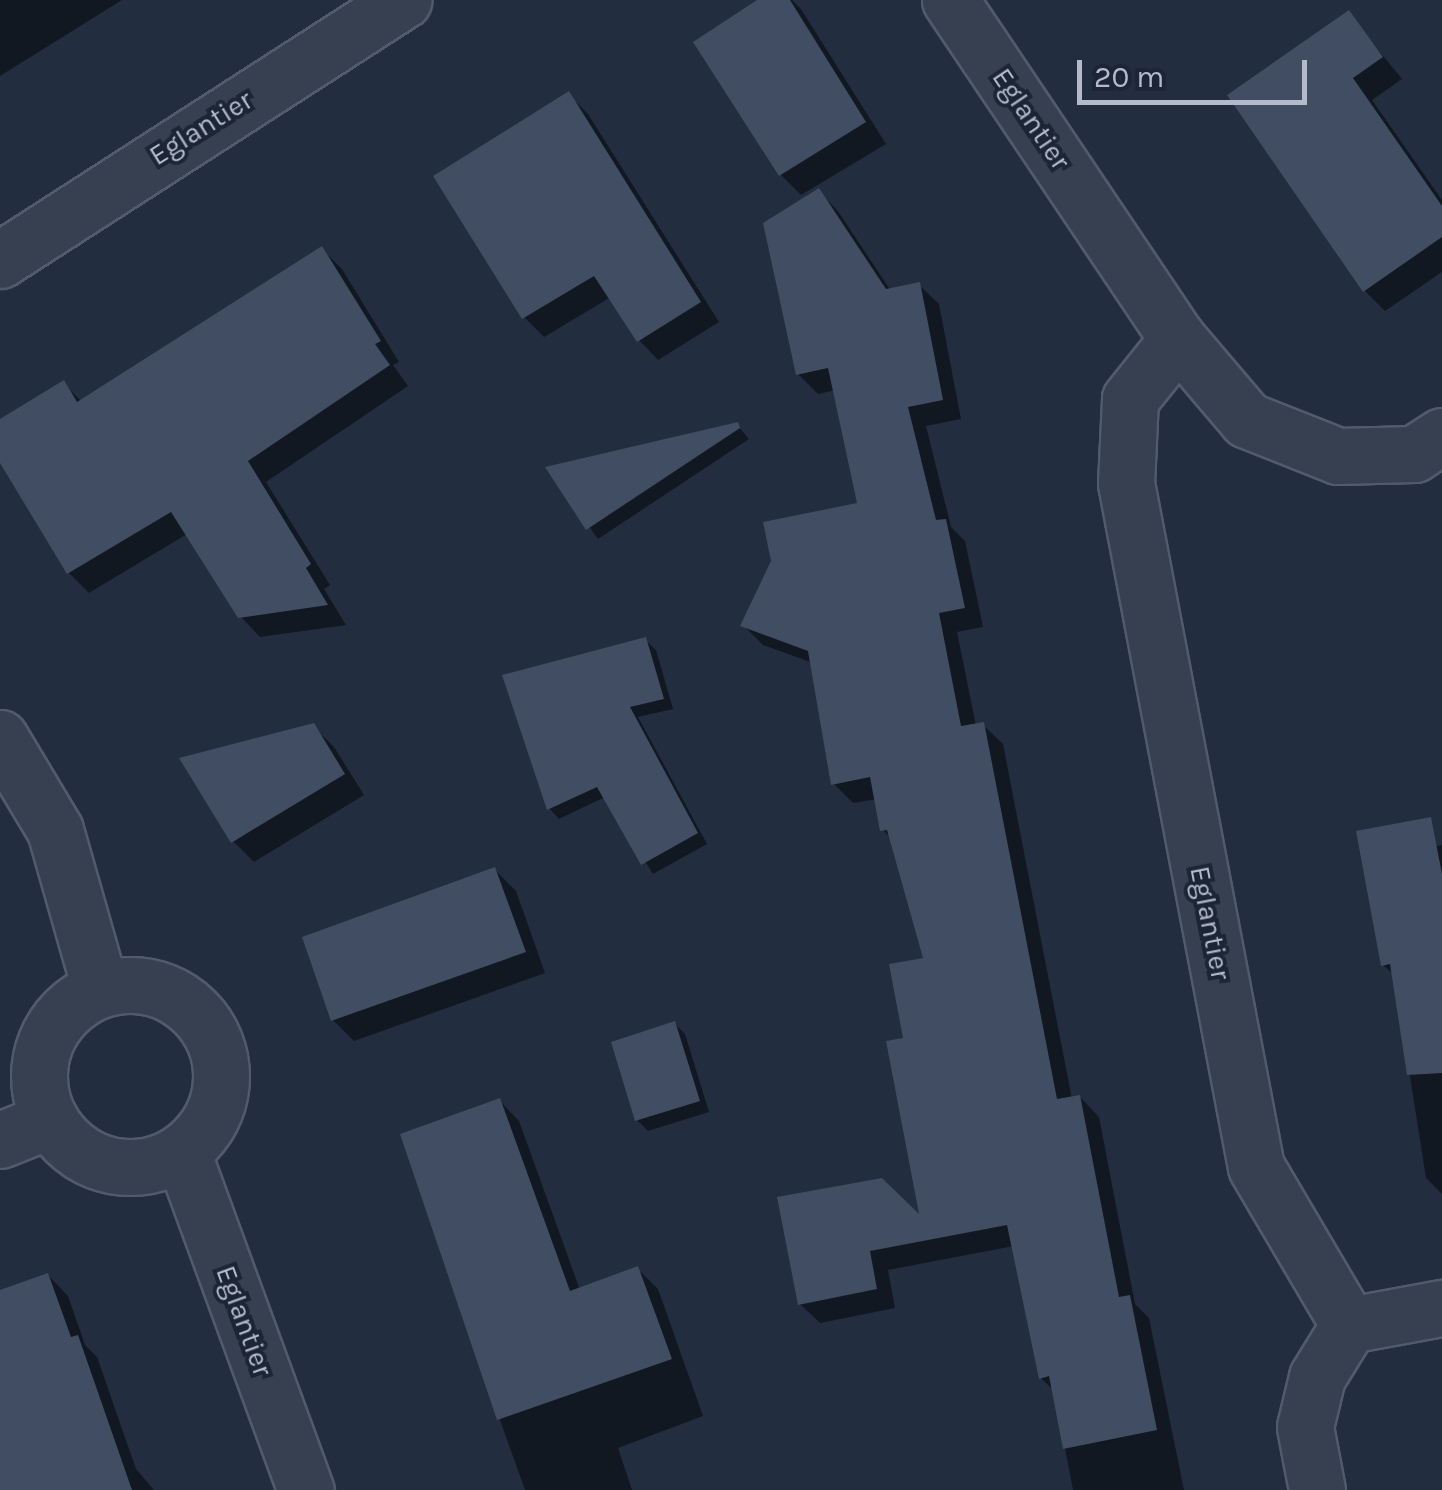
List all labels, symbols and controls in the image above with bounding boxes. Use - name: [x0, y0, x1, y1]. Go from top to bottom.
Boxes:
- scale bar: [1082, 40, 1312, 102]
- text: 20 m: [1094, 59, 1164, 95]
- street label: Eglantier: [985, 62, 1077, 176]
- street label: Eglantier: [143, 83, 259, 173]
- street label: Eglantier: [1183, 863, 1237, 983]
- street label: Eglantier: [209, 1261, 279, 1381]

